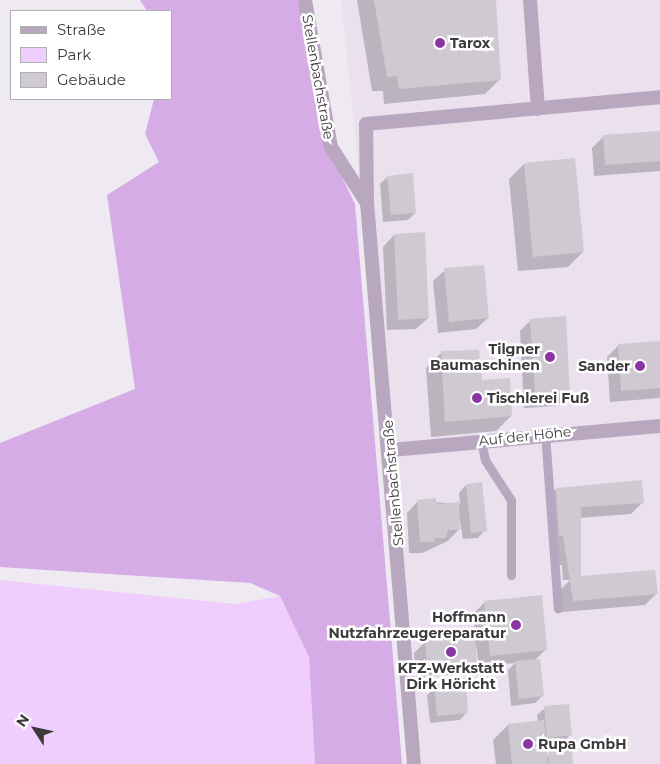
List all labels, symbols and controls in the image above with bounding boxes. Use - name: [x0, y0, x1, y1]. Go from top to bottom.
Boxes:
- legend: [10, 10, 172, 100]
- street label: Stellenbachstraße: [299, 13, 337, 141]
- text: Straße: [57, 20, 106, 39]
- place label: Tarox: [450, 35, 490, 51]
- marker: Tarox: [434, 37, 446, 49]
- text: Park: [57, 45, 91, 64]
- text: Gebäude: [57, 70, 126, 89]
- place label: Tilgner Baumaschinen: [430, 341, 540, 374]
- marker: Tilgner Baumaschinen: [544, 351, 556, 363]
- place label: Sander: [578, 358, 630, 374]
- marker: Sander: [634, 360, 646, 372]
- place label: Tischlerei Fuß: [487, 390, 589, 406]
- marker: Tischlerei Fuß: [471, 392, 483, 404]
- street label: Stellenbachstraße: [379, 419, 407, 547]
- street label: Auf der Höhe: [478, 423, 572, 449]
- place label: Hoffmann Nutzfahrzeugereparatur: [328, 609, 506, 642]
- marker: Hoffmann Nutzfahrzeugereparatur: [510, 619, 522, 631]
- marker: KFZ-Werkstatt Dirk Höricht: [445, 646, 457, 658]
- place label: KFZ-Werkstatt Dirk Höricht: [398, 660, 504, 692]
- north arrow: [10, 704, 60, 754]
- text: N: [12, 711, 33, 730]
- place label: Rupa GmbH: [538, 736, 626, 752]
- marker: Rupa GmbH: [522, 738, 534, 750]

